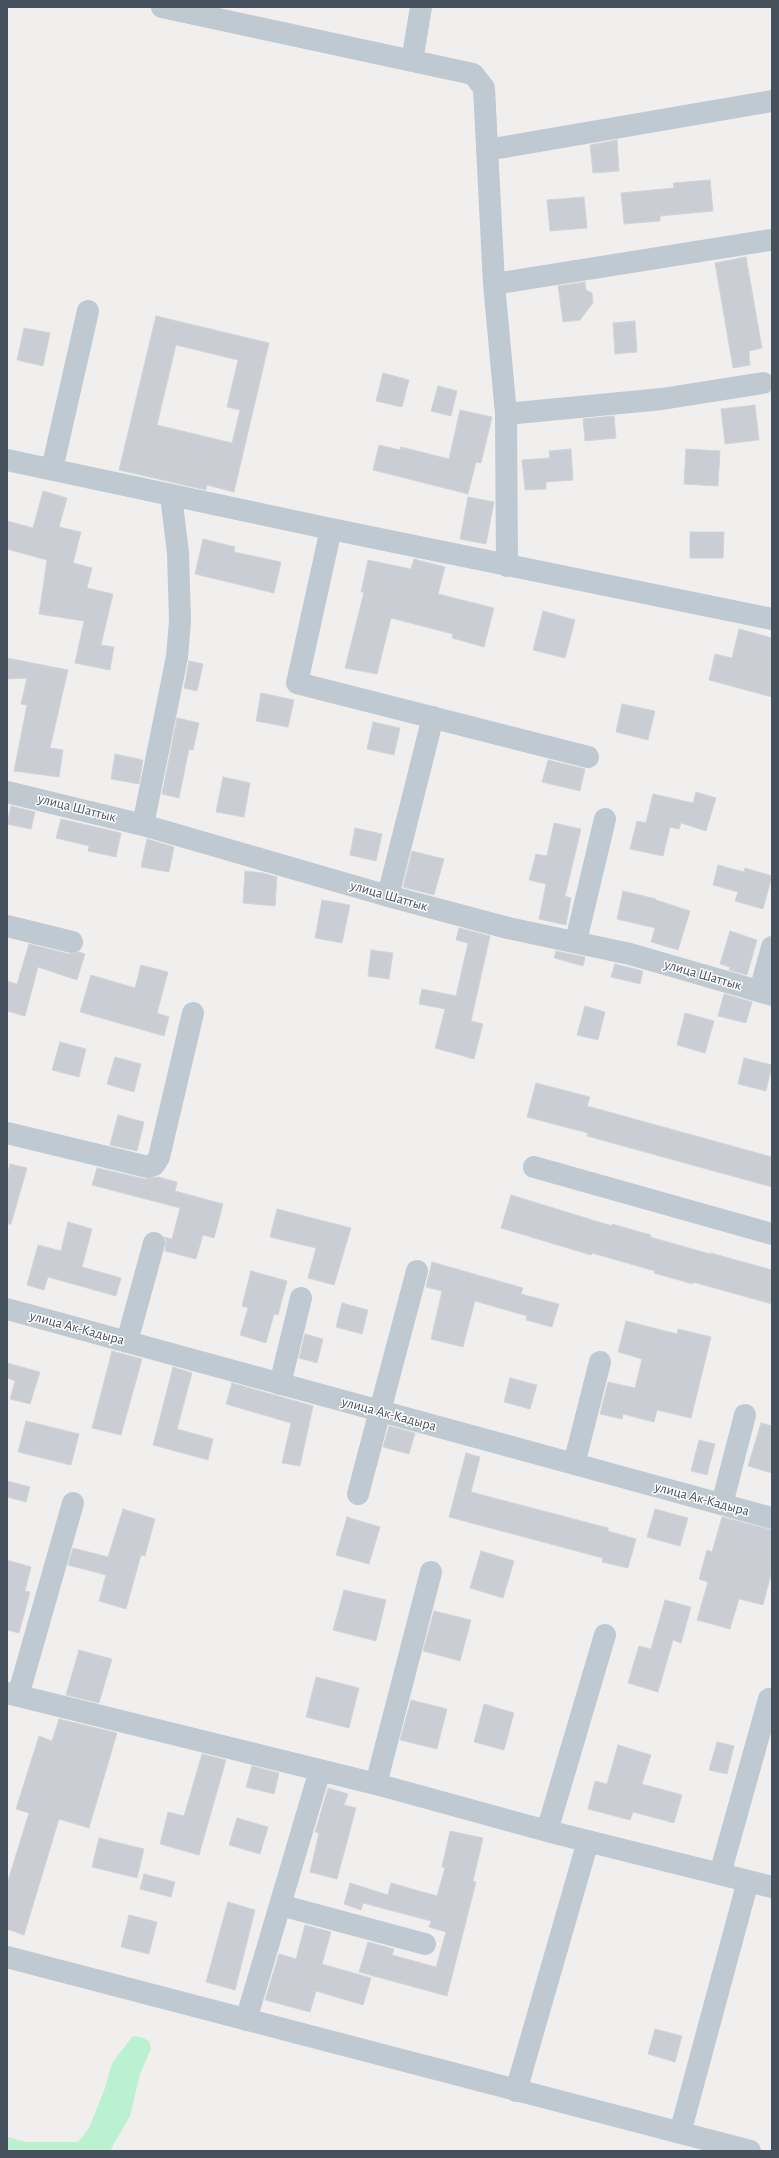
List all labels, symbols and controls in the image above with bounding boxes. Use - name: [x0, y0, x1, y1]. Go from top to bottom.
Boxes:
- street label: улица Шаттык: [36, 790, 118, 826]
- street label: улица Шаттык: [348, 877, 430, 915]
- street label: улица Шаттык: [662, 956, 744, 994]
- street label: улица Ак-Кадыра: [28, 1307, 126, 1349]
- street label: улица Ак-Кадыра: [340, 1393, 438, 1435]
- street label: улица Ак-Кадыра: [653, 1478, 751, 1520]

